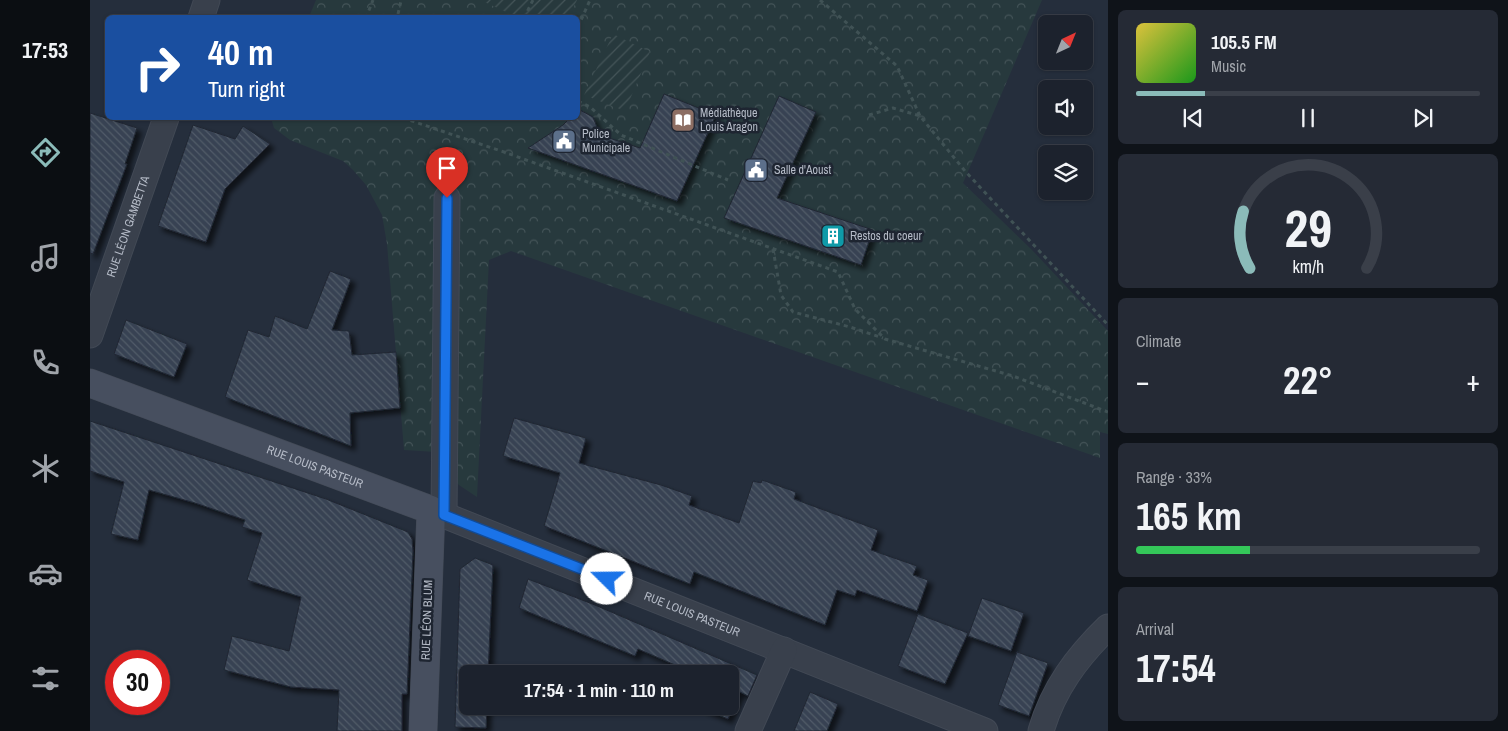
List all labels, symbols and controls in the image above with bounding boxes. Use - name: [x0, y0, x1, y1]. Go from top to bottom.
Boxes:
- north arrow: [1038, 15, 1092, 70]
- map controls: [1038, 15, 1093, 200]
- text: 40 m: [208, 29, 273, 76]
- text: 105.5 FM: [1211, 29, 1277, 55]
- text: 17:53: [22, 35, 68, 65]
- icon: right: [125, 35, 190, 100]
- text: Music: [1211, 55, 1246, 77]
- text: Turn right: [208, 74, 285, 104]
- button: sound: [1038, 80, 1093, 135]
- icon: previous: [1179, 104, 1207, 132]
- icon: pause: [1294, 104, 1322, 132]
- icon: next: [1409, 104, 1437, 132]
- place label: Médiathèque Louis Aragon: [700, 105, 758, 135]
- library icon: Médiathèque Louis Aragon: [670, 107, 696, 133]
- place label: Police Municipale: [582, 126, 630, 156]
- public building icon: Police Municipale: [551, 128, 577, 154]
- icon: directions: [28, 135, 63, 170]
- button: layers: [1038, 145, 1093, 200]
- pin: [426, 147, 468, 198]
- icon: arrive: [433, 154, 461, 182]
- public building icon: Salle d'Aoust: [743, 157, 769, 183]
- place label: Salle d'Aoust: [774, 162, 831, 178]
- street label: RUE LÉON GAMBETTA: [103, 173, 153, 279]
- text: 29: [1284, 193, 1332, 263]
- building icon: Restos du coeur: [820, 223, 846, 249]
- place label: Restos du coeur: [850, 228, 922, 244]
- icon: music: [28, 240, 63, 275]
- text: km/h: [1292, 255, 1324, 279]
- text: Climate: [1136, 330, 1181, 352]
- icon: phone: [28, 345, 63, 380]
- text: 22°: [1283, 355, 1333, 406]
- text: −: [1136, 362, 1149, 400]
- text: +: [1467, 362, 1480, 400]
- street label: RUE LOUIS PASTEUR: [264, 442, 365, 492]
- icon: climate: [28, 451, 63, 486]
- text: Range · 33%: [1136, 466, 1212, 488]
- text: 165 km: [1136, 491, 1242, 542]
- position arrow: [580, 552, 632, 604]
- icon: car: [28, 556, 63, 591]
- street label: RUE LÉON BLUM: [418, 580, 436, 660]
- street label: RUE LOUIS PASTEUR: [642, 588, 742, 640]
- text: Arrival: [1136, 618, 1174, 640]
- text: 17:54: [1136, 643, 1216, 694]
- speed limit sign: 30: [105, 650, 170, 715]
- icon: filters: [28, 661, 63, 696]
- text: 17:54 · 1 min · 110 m: [524, 677, 674, 703]

